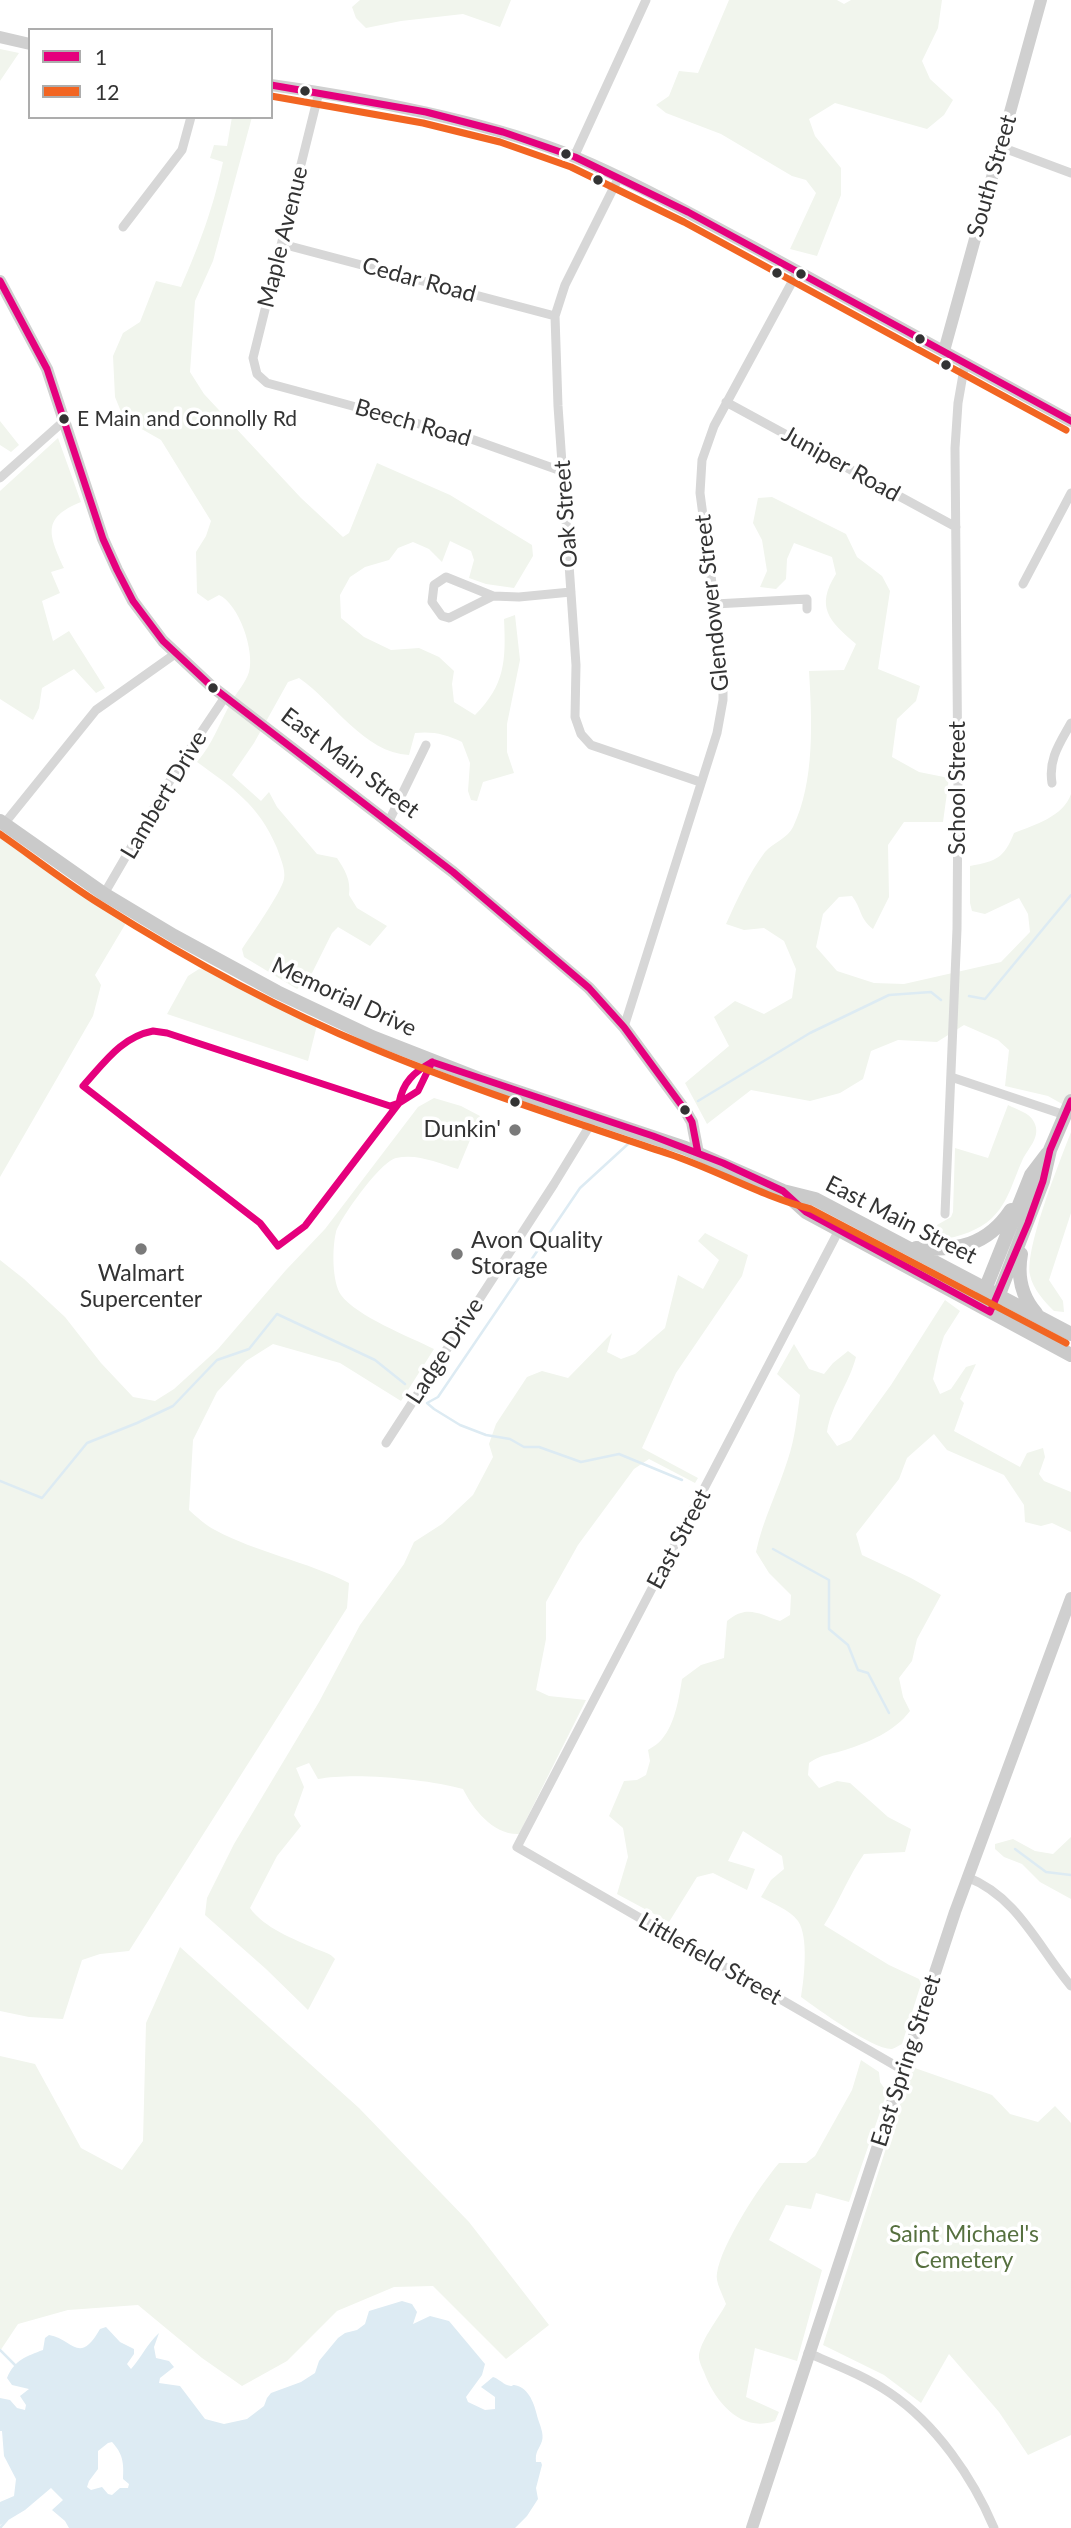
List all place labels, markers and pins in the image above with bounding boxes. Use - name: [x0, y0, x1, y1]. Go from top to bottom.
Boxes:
- unlabelled marker: [298, 84, 312, 98]
- unlabelled marker: [559, 147, 573, 161]
- unlabelled marker: [591, 173, 605, 187]
- unlabelled marker: [770, 266, 784, 280]
- unlabelled marker: [794, 267, 808, 281]
- unlabelled marker: [913, 332, 927, 346]
- unlabelled marker: [939, 358, 953, 372]
- place label: E Main and Connolly Rd: [77, 406, 297, 432]
- marker: E Main and Connolly Rd: [57, 412, 71, 426]
- unlabelled marker: [206, 681, 220, 695]
- unlabelled marker: [508, 1095, 522, 1109]
- unlabelled marker: [678, 1103, 692, 1117]
- place label: Dunkin': [424, 1116, 501, 1144]
- marker: Dunkin': [507, 1122, 523, 1138]
- place label: Avon Quality Storage: [471, 1227, 603, 1281]
- marker: Walmart Supercenter: [133, 1241, 149, 1257]
- marker: Avon Quality Storage: [449, 1246, 465, 1262]
- place label: Walmart Supercenter: [80, 1260, 202, 1314]

